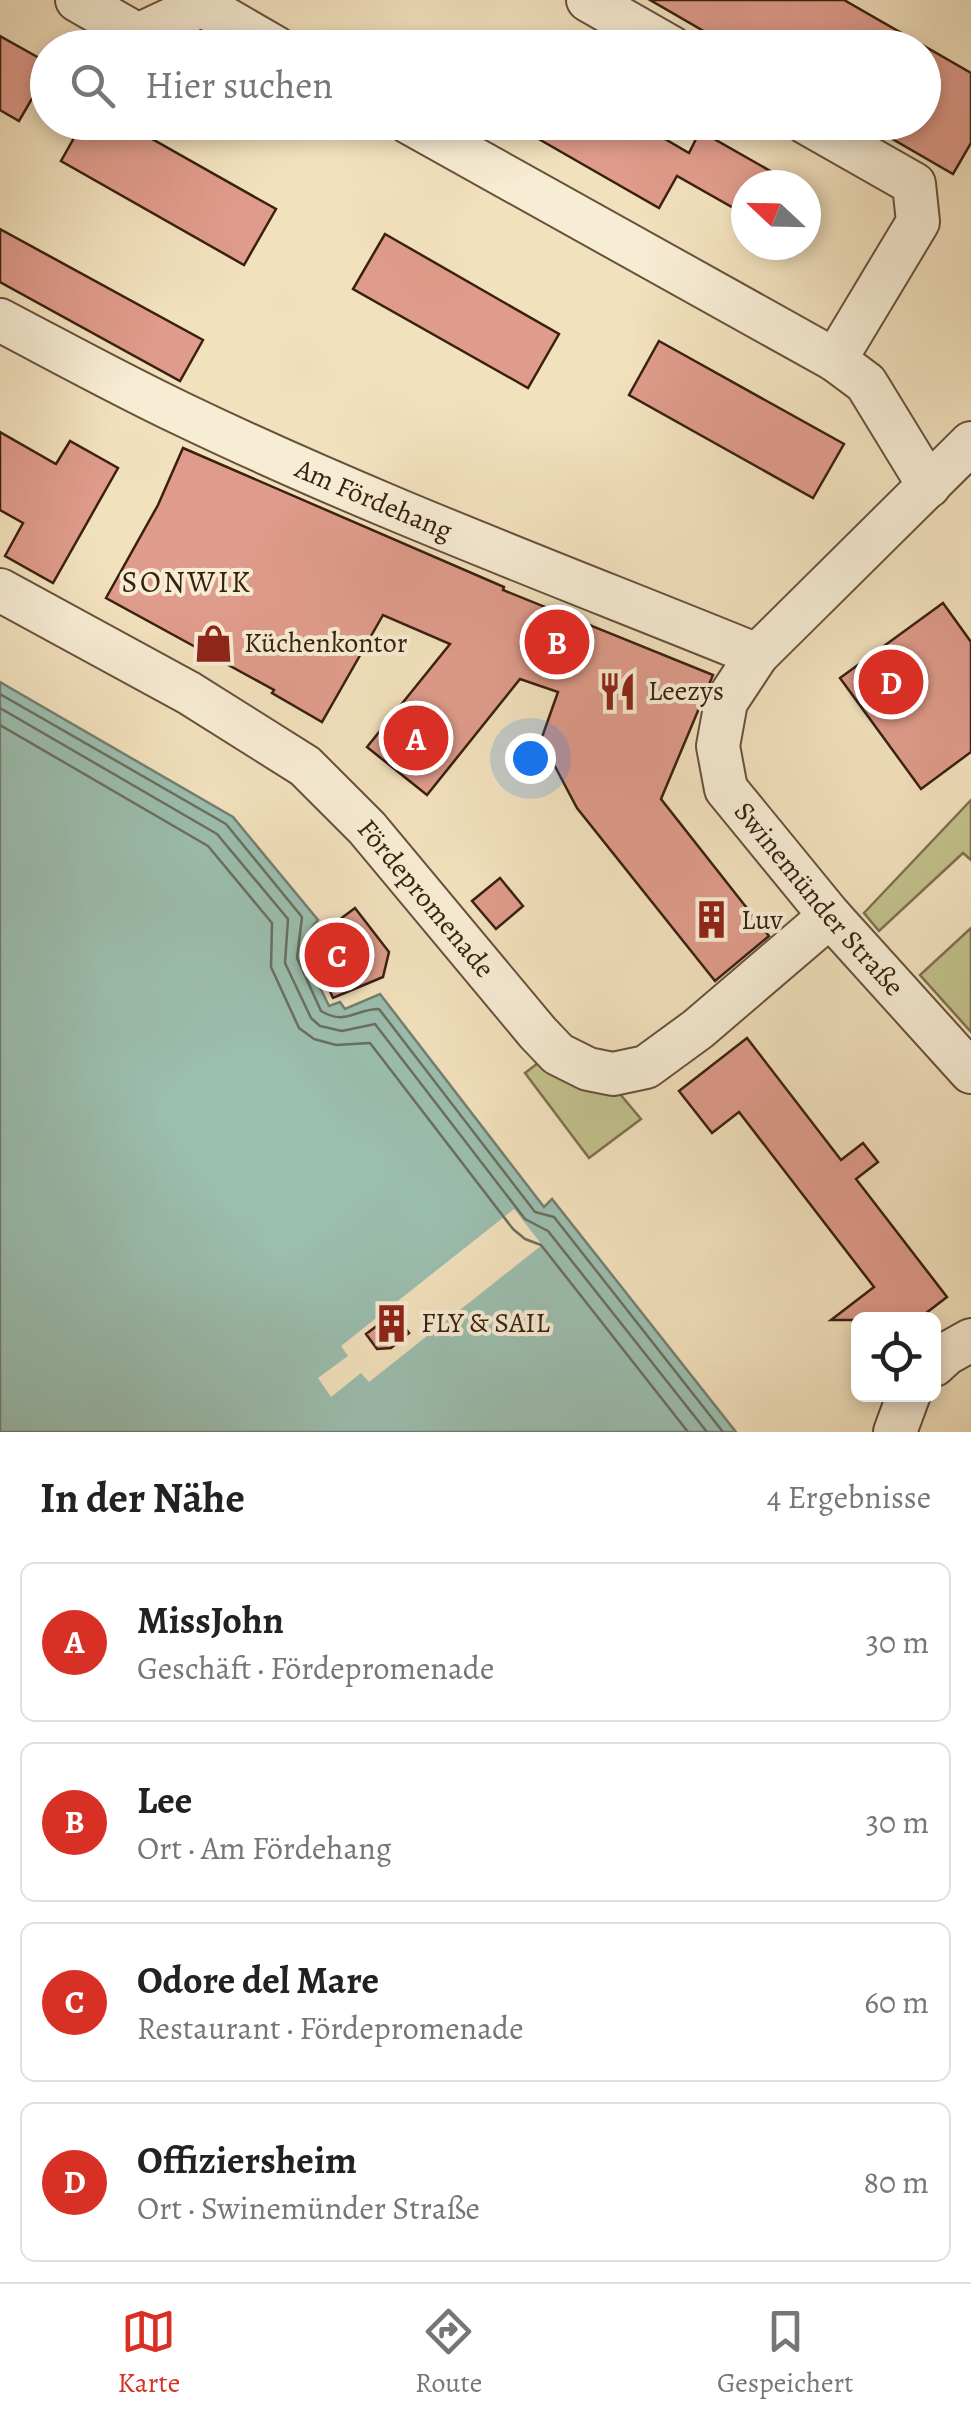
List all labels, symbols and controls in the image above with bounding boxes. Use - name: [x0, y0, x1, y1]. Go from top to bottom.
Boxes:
- search box: [30, 30, 941, 140]
- icon: search: [65, 58, 120, 113]
- text: Hier suchen: [145, 59, 333, 111]
- north arrow: [731, 170, 821, 260]
- street label: Am Fördehang: [288, 449, 458, 550]
- district label: SONWIK: [122, 562, 252, 602]
- pin: B: [524, 604, 590, 680]
- shop icon: Küchenkontor: [193, 622, 235, 664]
- place label: Küchenkontor: [244, 624, 408, 662]
- pin: D: [858, 644, 924, 720]
- restaurant icon: Leezys: [597, 670, 639, 712]
- place label: Leezys: [648, 672, 724, 710]
- pin: A: [384, 700, 448, 776]
- your location: [505, 733, 556, 784]
- street label: Swinemünder Straße: [725, 794, 912, 1004]
- street label: Fördepromenade: [349, 811, 503, 986]
- building icon: Luv: [690, 899, 732, 941]
- place label: Luv: [741, 901, 783, 939]
- pin: C: [304, 918, 370, 992]
- building icon: FLY & SAIL: [370, 1302, 412, 1344]
- place label: FLY & SAIL: [421, 1304, 550, 1342]
- map controls: [851, 1312, 941, 1402]
- button: locate: [851, 1312, 941, 1402]
- text: In der Nähe: [40, 1469, 245, 1526]
- text: 4 Ergebnisse: [767, 1475, 931, 1519]
- text: MissJohn: [137, 1594, 284, 1646]
- text: A: [64, 1620, 85, 1664]
- text: 30 m: [866, 1620, 929, 1664]
- text: Geschäft · Fördepromenade: [137, 1646, 494, 1690]
- text: Lee: [137, 1774, 192, 1826]
- text: B: [64, 1800, 85, 1844]
- text: 30 m: [866, 1800, 929, 1844]
- text: Ort · Am Fördehang: [137, 1826, 392, 1870]
- text: Odore del Mare: [137, 1954, 379, 2006]
- text: C: [65, 1980, 84, 2024]
- text: 60 m: [864, 1980, 929, 2024]
- text: Restaurant · Fördepromenade: [137, 2006, 524, 2050]
- text: Offiziersheim: [137, 2134, 357, 2186]
- text: D: [63, 2160, 86, 2204]
- text: 80 m: [863, 2160, 929, 2204]
- text: Ort · Swinemünder Straße: [137, 2186, 480, 2230]
- tab: Karte: [117, 2304, 180, 2402]
- tab: Route: [415, 2304, 482, 2402]
- tab: Gespeichert: [717, 2304, 854, 2402]

